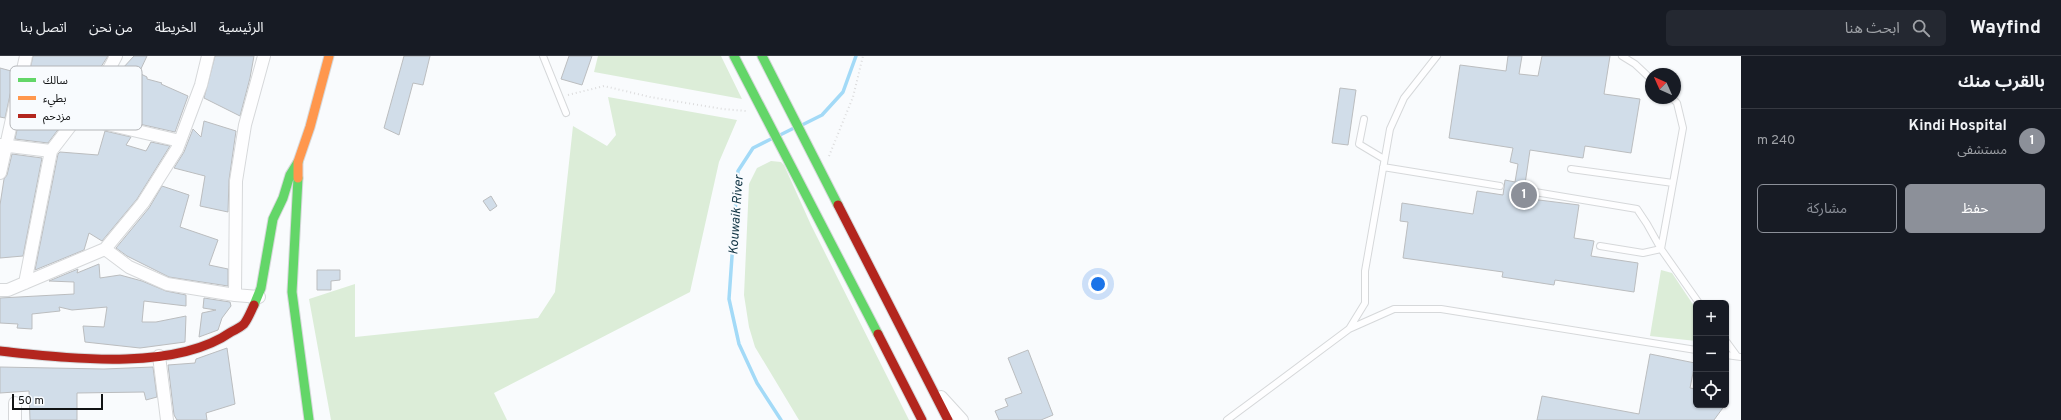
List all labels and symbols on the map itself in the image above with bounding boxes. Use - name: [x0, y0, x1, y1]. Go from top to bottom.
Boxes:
- legend: [10, 66, 142, 130]
- north arrow: [1645, 68, 1681, 104]
- text: سالك: [43, 74, 68, 88]
- text: بطيء: [43, 92, 66, 108]
- text: مزدحم: [43, 110, 71, 125]
- water label: Kouwaik River: [726, 174, 748, 255]
- pin: 1: [1511, 180, 1537, 210]
- your location: [1088, 274, 1108, 294]
- scale bar: [12, 392, 103, 411]

